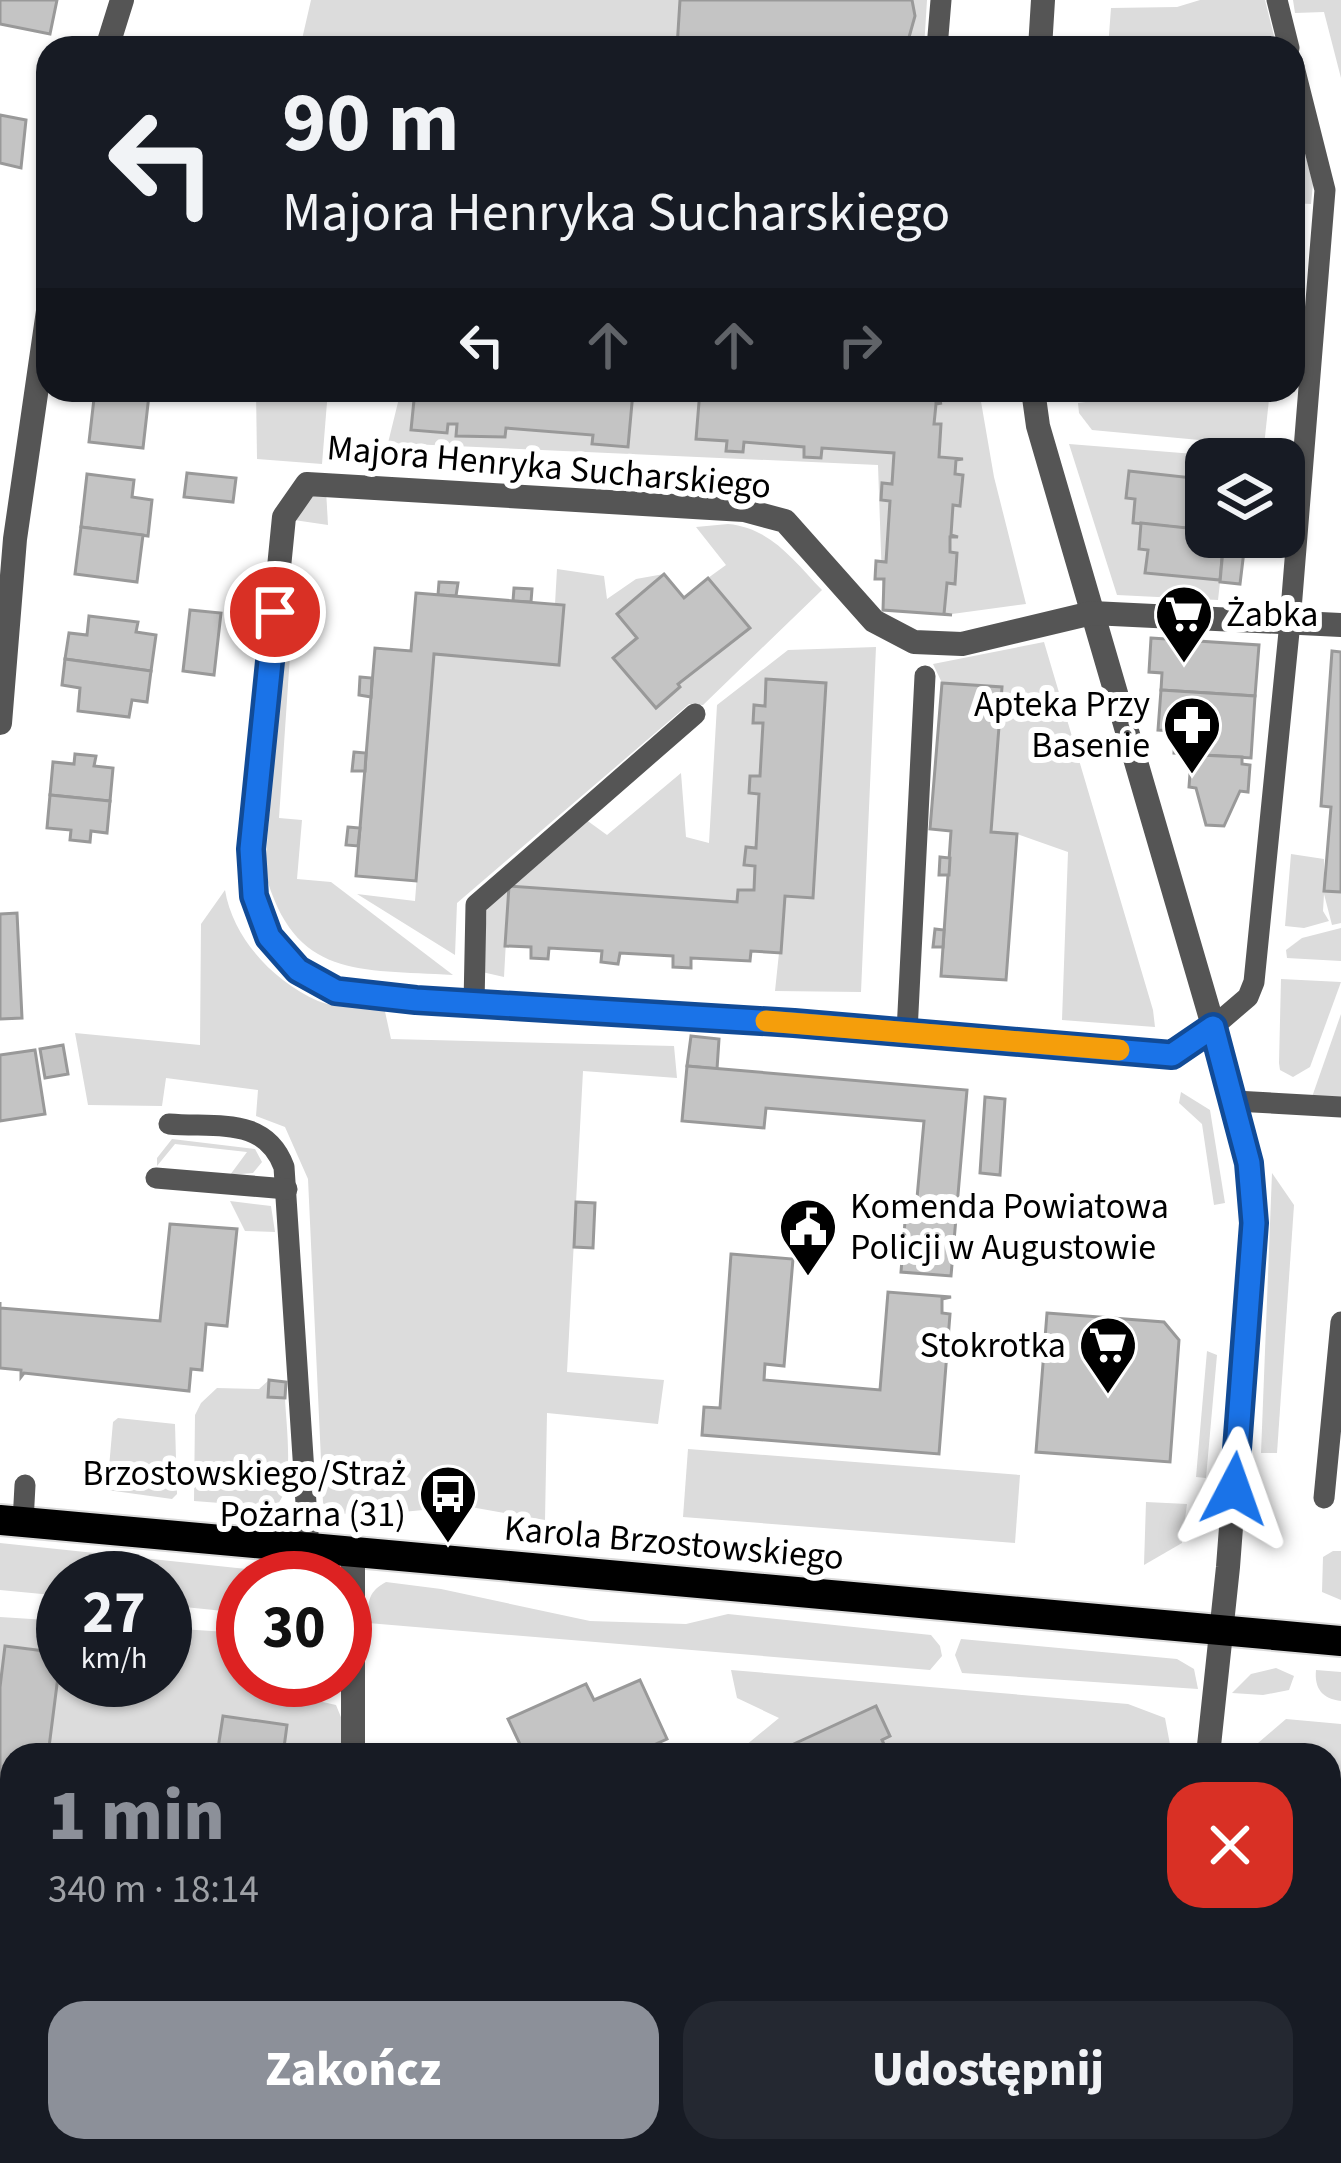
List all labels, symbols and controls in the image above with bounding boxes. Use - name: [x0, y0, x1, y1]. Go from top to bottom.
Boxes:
- text: 90 m: [282, 64, 460, 184]
- icon: left: [84, 84, 240, 240]
- text: Majora Henryka Sucharskiego: [282, 175, 950, 252]
- icon: left: [449, 312, 515, 378]
- icon: ahead: [575, 312, 641, 378]
- icon: ahead: [701, 312, 767, 378]
- icon: right: [827, 312, 893, 378]
- street label: Majora Henryka Sucharskiego: [325, 422, 773, 512]
- map controls: [1185, 438, 1305, 558]
- button: layers: [1185, 438, 1305, 558]
- pin: [224, 561, 326, 663]
- icon: arrive: [242, 579, 308, 645]
- supermarket icon: Żabka: [1153, 583, 1215, 665]
- place label: Żabka: [1226, 589, 1318, 640]
- place label: Apteka Przy Basenie: [974, 679, 1150, 771]
- pharmacy icon: Apteka Przy Basenie: [1161, 694, 1223, 776]
- place label: Komenda Powiatowa Policji w Augustowie: [850, 1181, 1169, 1273]
- public building icon: Komenda Powiatowa Policji w Augustowie: [777, 1196, 839, 1278]
- supermarket icon: Stokrotka: [1077, 1314, 1139, 1396]
- place label: Stokrotka: [920, 1320, 1066, 1371]
- position arrow: [1171, 1426, 1297, 1552]
- place label: Brzostowskiego/Straż Pożarna (31): [82, 1448, 406, 1540]
- bus stop icon: Brzostowskiego/Straż Pożarna (31): [417, 1463, 479, 1545]
- street label: Karola Brzostowskiego: [502, 1503, 846, 1583]
- speed limit sign: 30: [216, 1551, 372, 1707]
- text: 27: [82, 1571, 146, 1656]
- text: km/h: [81, 1637, 147, 1680]
- text: 1 min: [48, 1765, 225, 1868]
- button: close: [1167, 1782, 1293, 1908]
- text: 340 m · 18:14: [48, 1862, 259, 1918]
- button: Zakończ: [48, 2001, 659, 2139]
- button: Udostępnij: [683, 2001, 1293, 2139]

